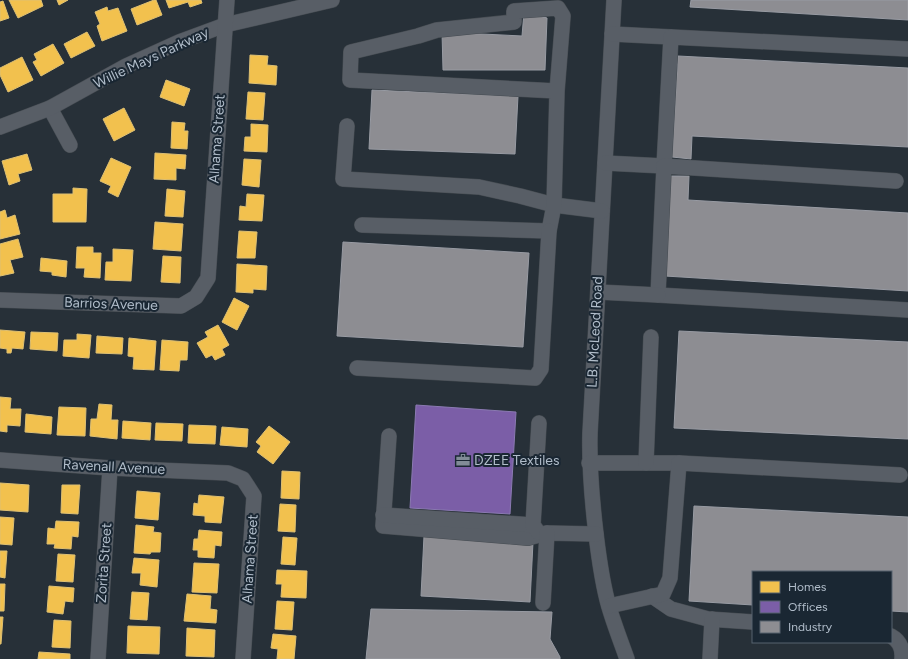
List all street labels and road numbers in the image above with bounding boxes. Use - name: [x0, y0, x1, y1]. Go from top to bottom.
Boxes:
- street label: Willie Mays Parkway: [91, 24, 212, 92]
- street label: Alhama Street: [205, 94, 229, 184]
- street label: L.B. McLeod Road: [584, 276, 606, 388]
- street label: Barrios Avenue: [64, 294, 159, 314]
- street label: Ravenall Avenue: [62, 456, 166, 478]
- street label: Alhama Street: [238, 514, 262, 604]
- street label: Zorita Street: [93, 522, 115, 604]

